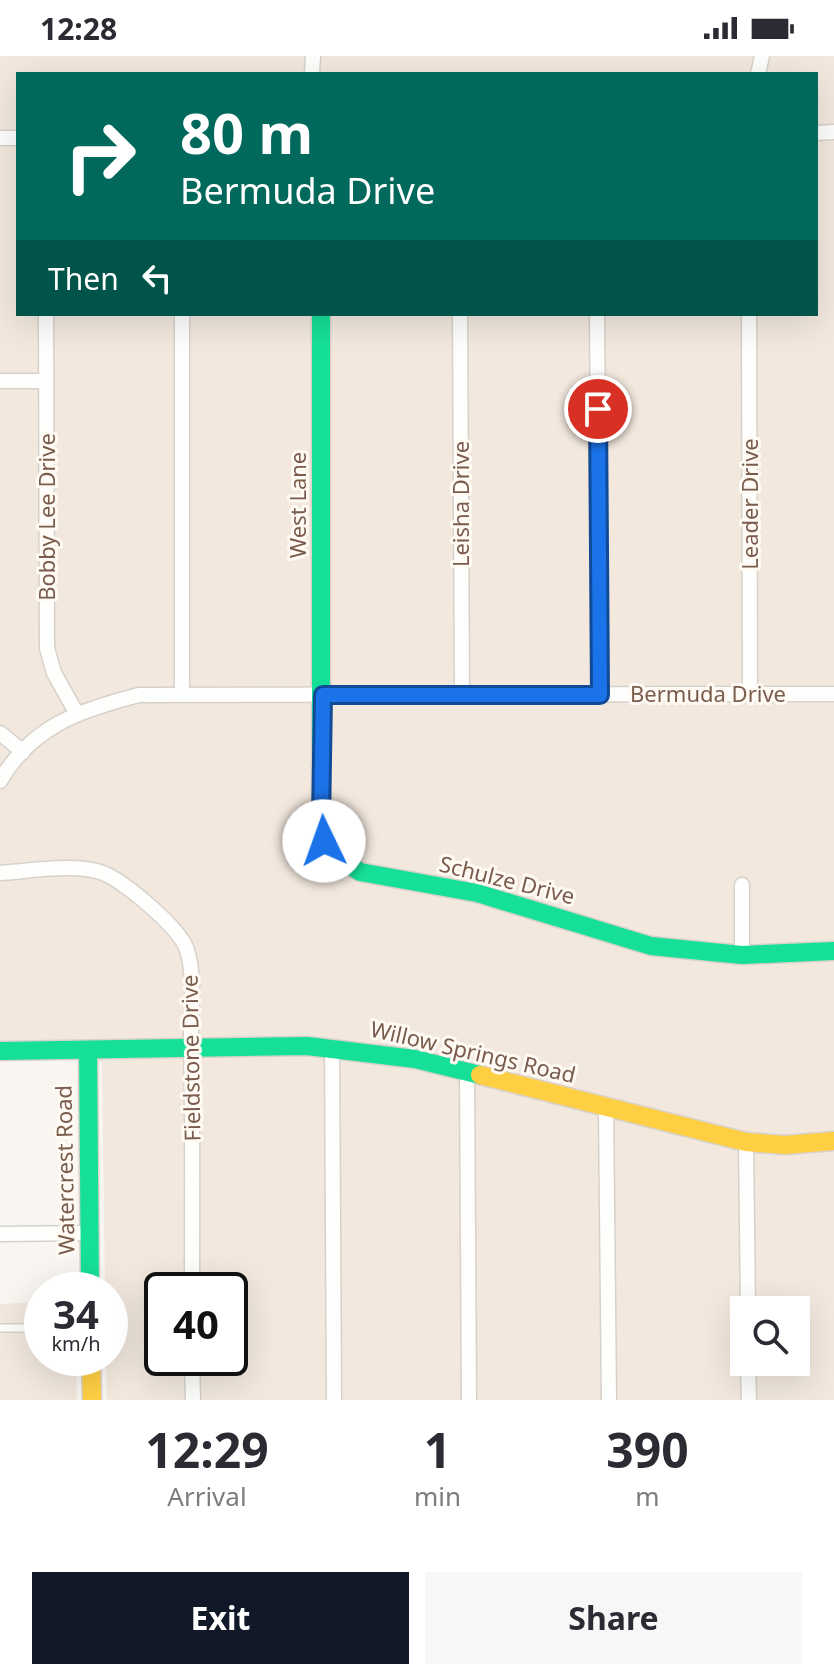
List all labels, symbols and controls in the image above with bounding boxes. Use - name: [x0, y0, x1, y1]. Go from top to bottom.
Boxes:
- text: 12:28: [40, 8, 117, 49]
- text: 80 m: [180, 94, 313, 170]
- icon: right: [48, 104, 152, 208]
- text: Bermuda Drive: [180, 166, 435, 215]
- icon: left: [135, 256, 179, 300]
- text: Then: [48, 258, 119, 299]
- pin: [564, 375, 632, 443]
- icon: arrive: [576, 387, 620, 431]
- street label: Bobby Lee Drive: [31, 433, 61, 601]
- street label: Leader Drive: [734, 438, 764, 570]
- street label: Leisha Drive: [445, 441, 475, 567]
- street label: West Lane: [282, 452, 312, 558]
- street label: Bermuda Drive: [630, 678, 786, 708]
- position arrow: [282, 799, 366, 883]
- street label: Schulze Drive: [436, 848, 578, 910]
- street label: Fieldstone Drive: [174, 974, 206, 1142]
- street label: Willow Springs Road: [368, 1013, 579, 1089]
- street label: Watercrest Road: [48, 1085, 80, 1255]
- speed limit sign: 40: [144, 1272, 248, 1376]
- text: 34: [53, 1286, 99, 1341]
- map controls: [730, 1296, 810, 1376]
- button: search: [730, 1296, 810, 1376]
- text: km/h: [51, 1330, 101, 1357]
- text: 12:29: [145, 1417, 269, 1482]
- text: 1: [424, 1417, 451, 1482]
- text: 390: [606, 1417, 689, 1482]
- text: Arrival: [167, 1478, 247, 1514]
- text: min: [414, 1478, 461, 1514]
- text: m: [635, 1478, 660, 1514]
- button: Exit: [32, 1572, 409, 1664]
- button: Share: [425, 1572, 802, 1664]

